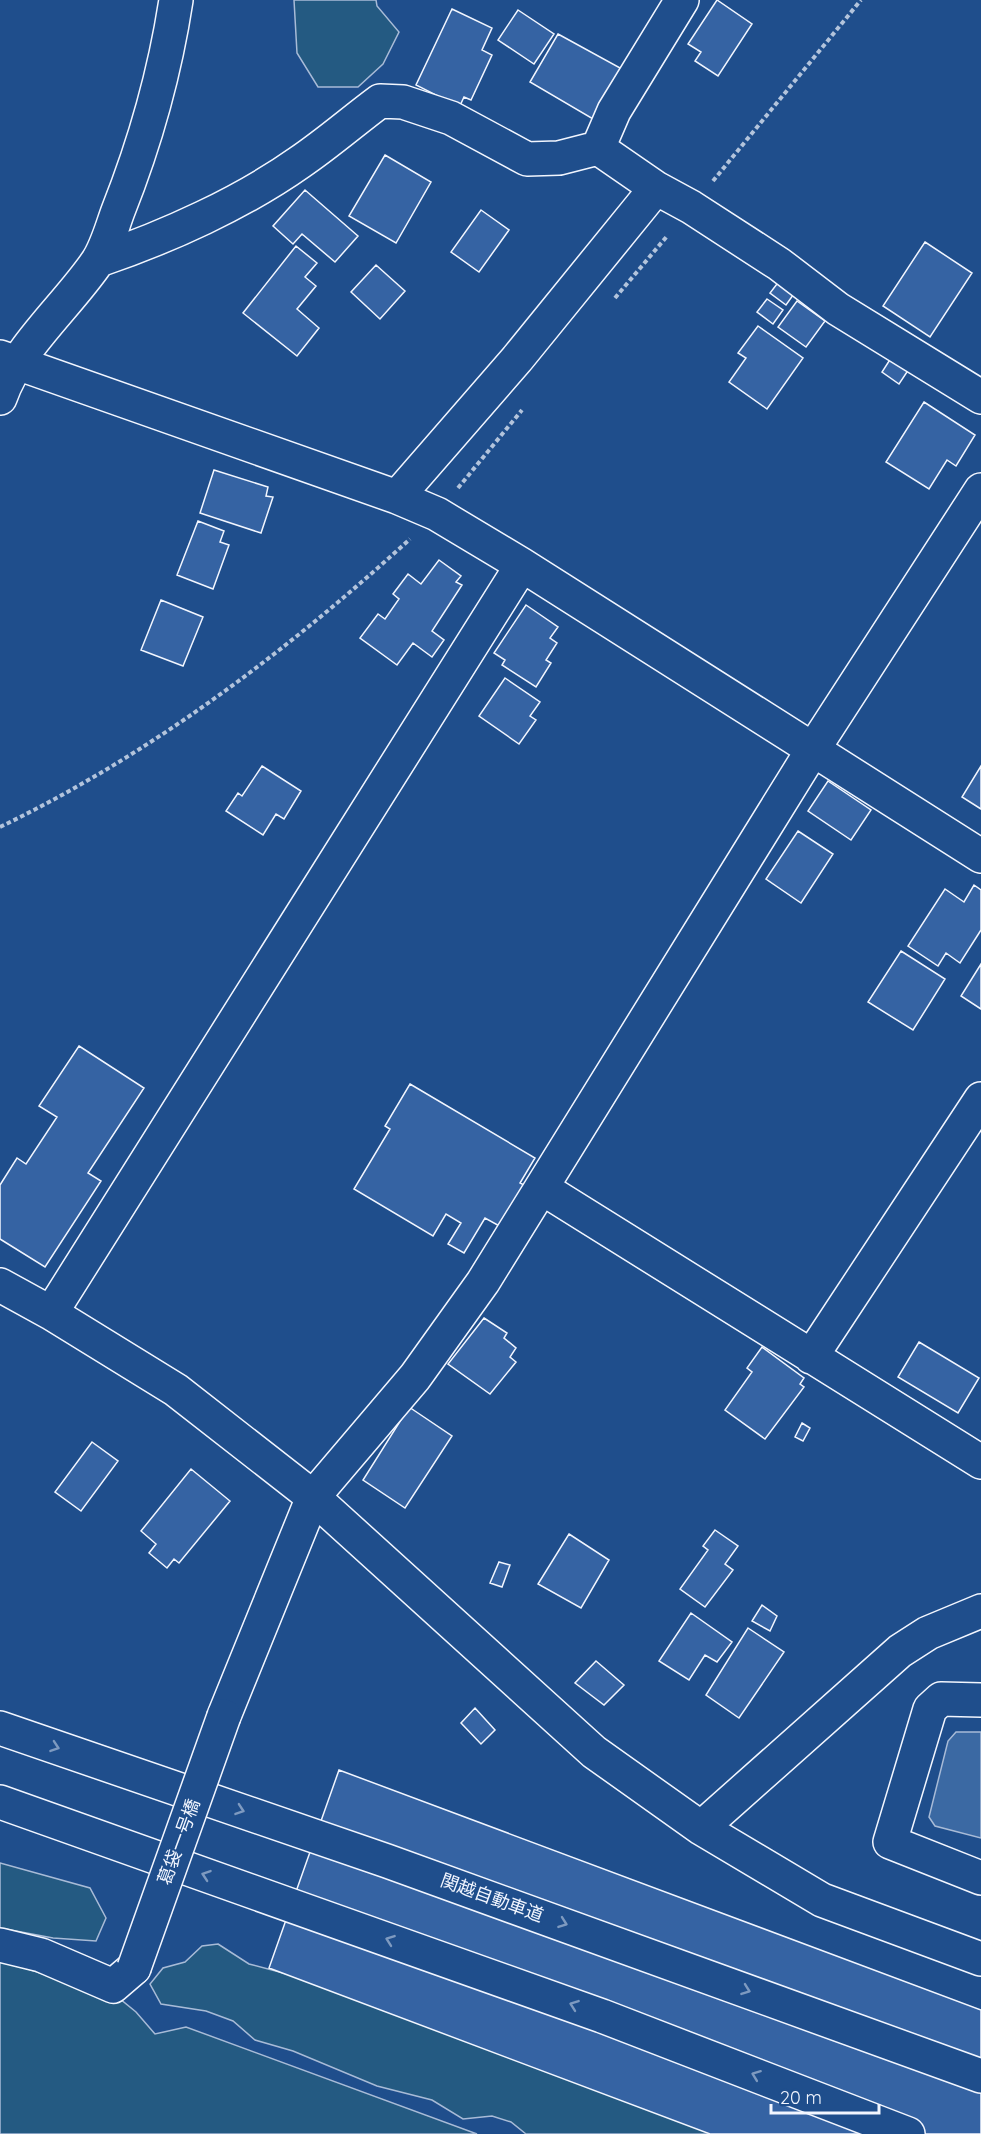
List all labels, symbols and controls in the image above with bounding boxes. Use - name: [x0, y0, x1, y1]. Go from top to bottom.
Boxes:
- one-way arrow: [49, 1740, 60, 1752]
- street label: 葛袋一号橋: [152, 1796, 205, 1888]
- one-way arrow: [234, 1803, 245, 1816]
- street label: 関越自動車道: [437, 1868, 547, 1927]
- one-way arrow: [201, 1869, 212, 1882]
- one-way arrow: [557, 1916, 567, 1929]
- one-way arrow: [385, 1934, 396, 1947]
- one-way arrow: [740, 1983, 751, 1995]
- one-way arrow: [569, 2000, 580, 2013]
- one-way arrow: [751, 2070, 762, 2082]
- scale bar: [771, 2077, 879, 2115]
- text: 20 m: [780, 2086, 822, 2109]

